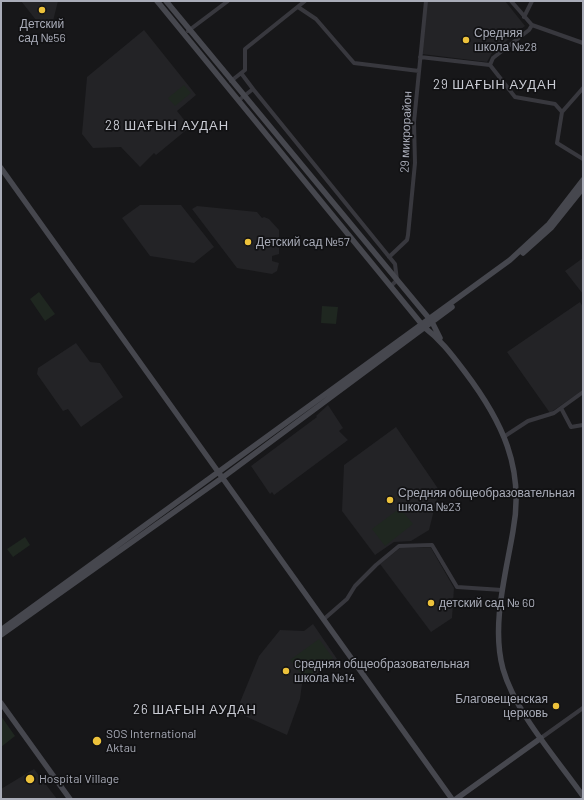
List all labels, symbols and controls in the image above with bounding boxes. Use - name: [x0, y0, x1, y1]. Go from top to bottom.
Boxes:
- marker: Детский сад №56: [37, 5, 47, 15]
- place label: Детский сад №56: [18, 17, 66, 45]
- place label: Средняя школа №28: [474, 26, 537, 54]
- marker: Средняя школа №28: [461, 35, 471, 45]
- district label: 29 ШАҒЫН АУДАН: [433, 77, 557, 93]
- street label: 29 микрорайон: [397, 91, 415, 173]
- district label: 28 ШАҒЫН АУДАН: [105, 118, 229, 134]
- place label: Детский сад №57: [256, 235, 350, 249]
- marker: Детский сад №57: [243, 237, 253, 247]
- place label: Средняя общеобразовательная школа №23: [398, 486, 575, 514]
- marker: Средняя общеобразовательная школа №23: [385, 495, 395, 505]
- place label: детский сад № 60: [439, 596, 535, 610]
- marker: детский сад № 60: [426, 598, 436, 608]
- place label: Cредняя общеобразовательная школа №14: [294, 657, 469, 685]
- marker: Cредняя общеобразовательная школа №14: [281, 666, 291, 676]
- place label: Благовещенская церковь: [455, 692, 548, 720]
- marker: Благовещенская церковь: [551, 701, 561, 711]
- district label: 26 ШАҒЫН АУДАН: [133, 702, 257, 718]
- place label: SOS International Aktau: [106, 727, 196, 755]
- marker: SOS International Aktau: [91, 735, 103, 747]
- place label: Hospital Village: [39, 772, 119, 786]
- marker: Hospital Village: [24, 773, 36, 785]

